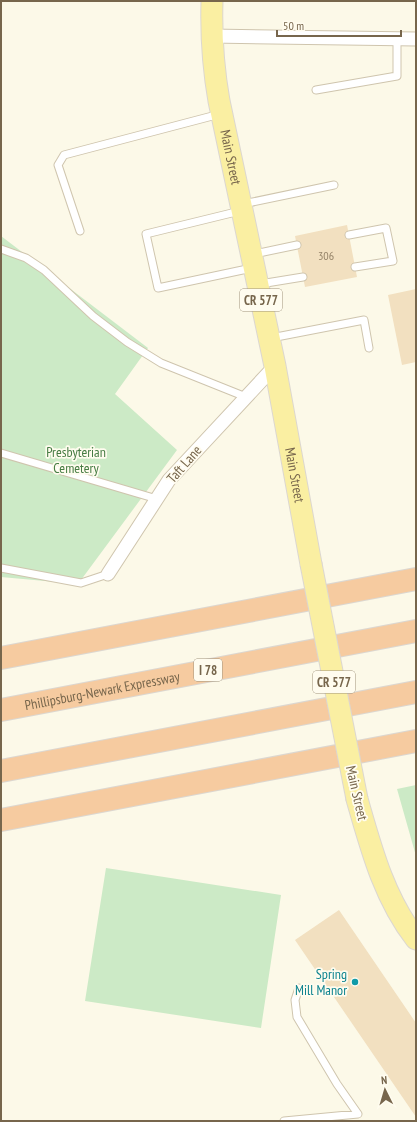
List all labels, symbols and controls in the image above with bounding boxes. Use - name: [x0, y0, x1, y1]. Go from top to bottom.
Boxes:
- scale bar: [277, 12, 401, 38]
- text: 50 m: [283, 18, 304, 33]
- street label: Main Street: [216, 128, 246, 187]
- house number: 306: [318, 248, 334, 263]
- road number: CR 577: [240, 289, 282, 311]
- street label: Taft Lane: [163, 441, 205, 487]
- park label: Presbyterian Cemetery: [46, 443, 106, 477]
- street label: Main Street: [281, 446, 309, 504]
- road number: I 78: [194, 659, 222, 681]
- street label: Phillipsburg-Newark Expressway: [23, 667, 182, 714]
- road number: CR 577: [313, 671, 355, 693]
- street label: Main Street: [342, 764, 372, 822]
- place label: Spring Mill Manor: [295, 965, 347, 999]
- marker: Spring Mill Manor: [350, 977, 360, 987]
- north arrow: [365, 1070, 405, 1110]
- text: N: [381, 1073, 388, 1087]

